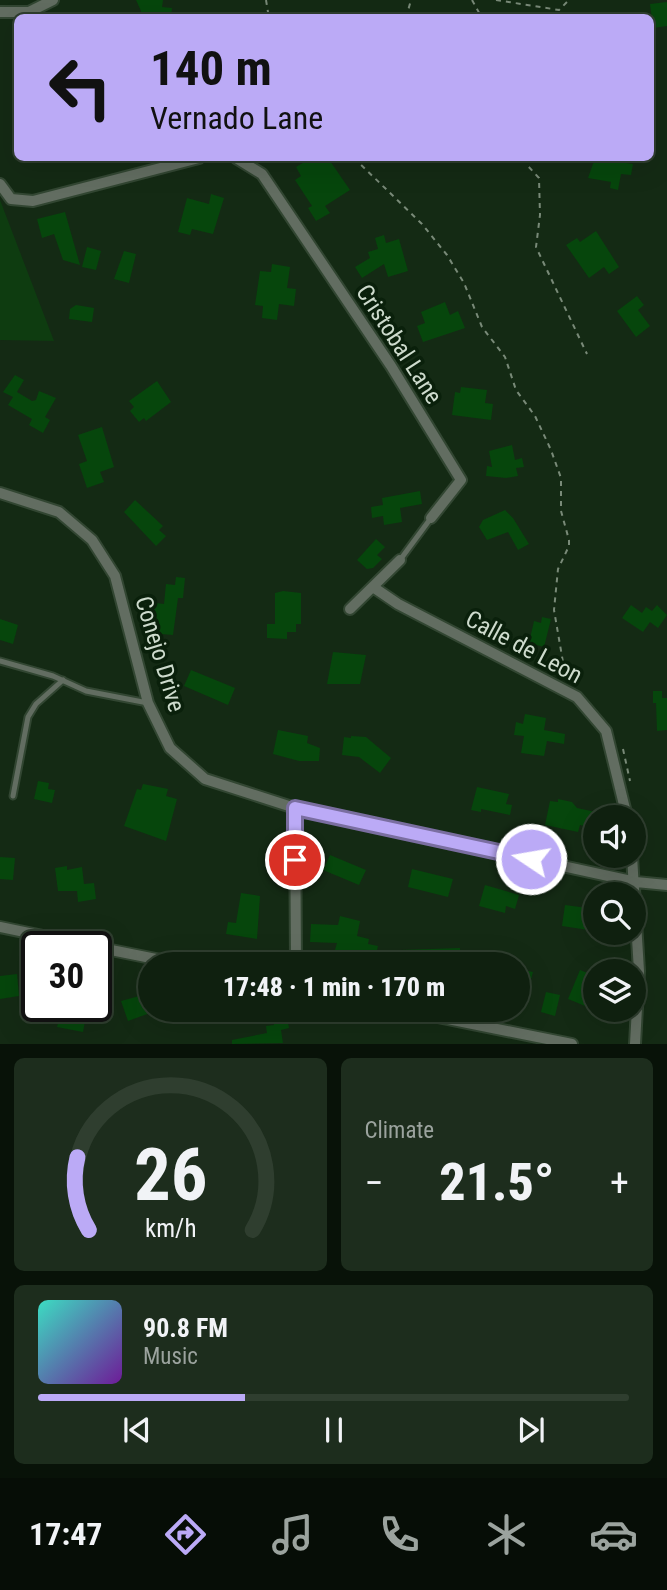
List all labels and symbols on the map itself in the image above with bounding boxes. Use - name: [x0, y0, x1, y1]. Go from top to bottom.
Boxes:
- street label: Cristobal Lane: [350, 279, 448, 409]
- street label: Conejo Drive: [129, 593, 191, 715]
- street label: Calle de Leon: [461, 605, 587, 689]
- position arrow: [494, 822, 568, 896]
- pin: [265, 830, 325, 890]
- speed limit sign: 30: [21, 931, 112, 1022]

